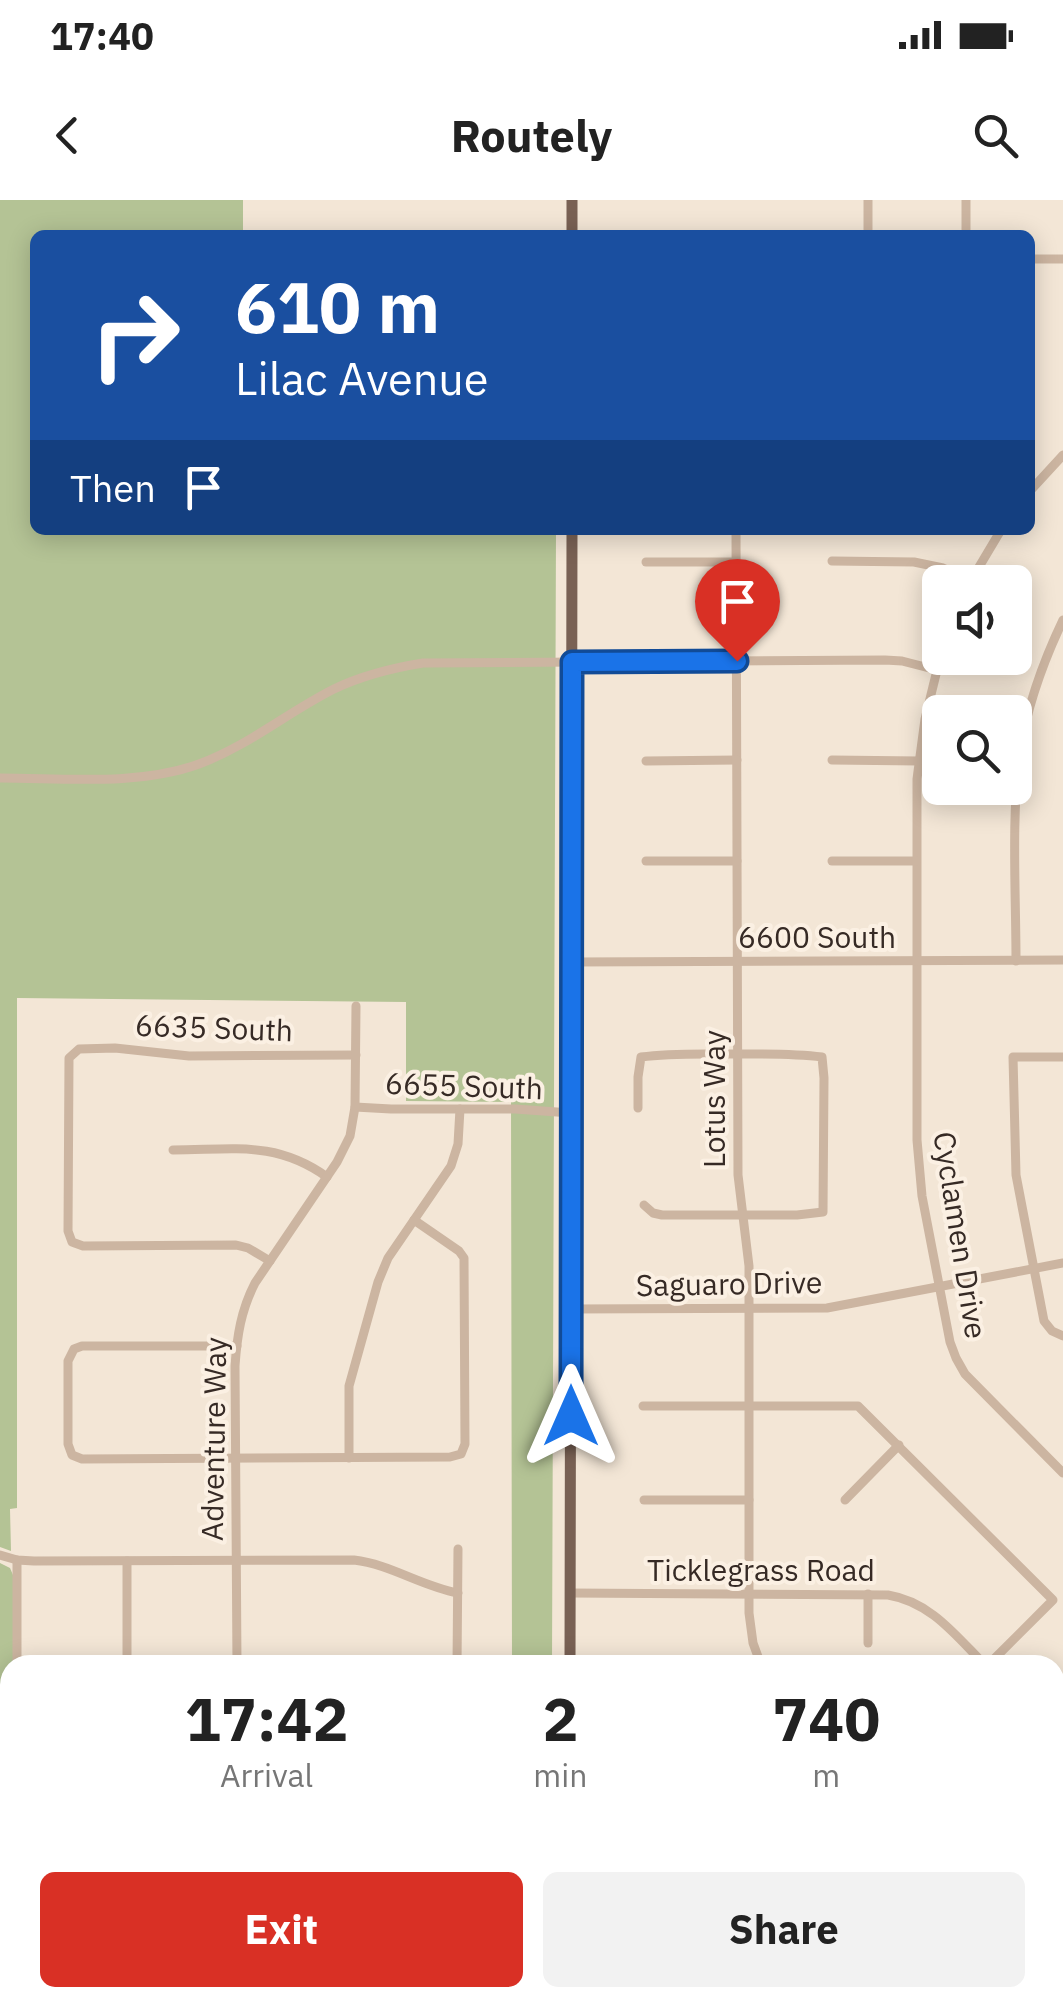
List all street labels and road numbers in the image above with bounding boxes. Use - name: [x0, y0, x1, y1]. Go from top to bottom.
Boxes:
- street label: 6600 South: [738, 917, 896, 956]
- street label: 6635 South: [134, 1005, 294, 1049]
- street label: Lotus Way: [694, 1030, 733, 1168]
- street label: 6655 South: [384, 1063, 544, 1107]
- street label: Cyclamen Drive: [925, 1129, 997, 1341]
- street label: Saguaro Drive: [635, 1262, 823, 1304]
- street label: Adventure Way: [192, 1337, 234, 1541]
- street label: Ticklegrass Road: [647, 1550, 875, 1589]

